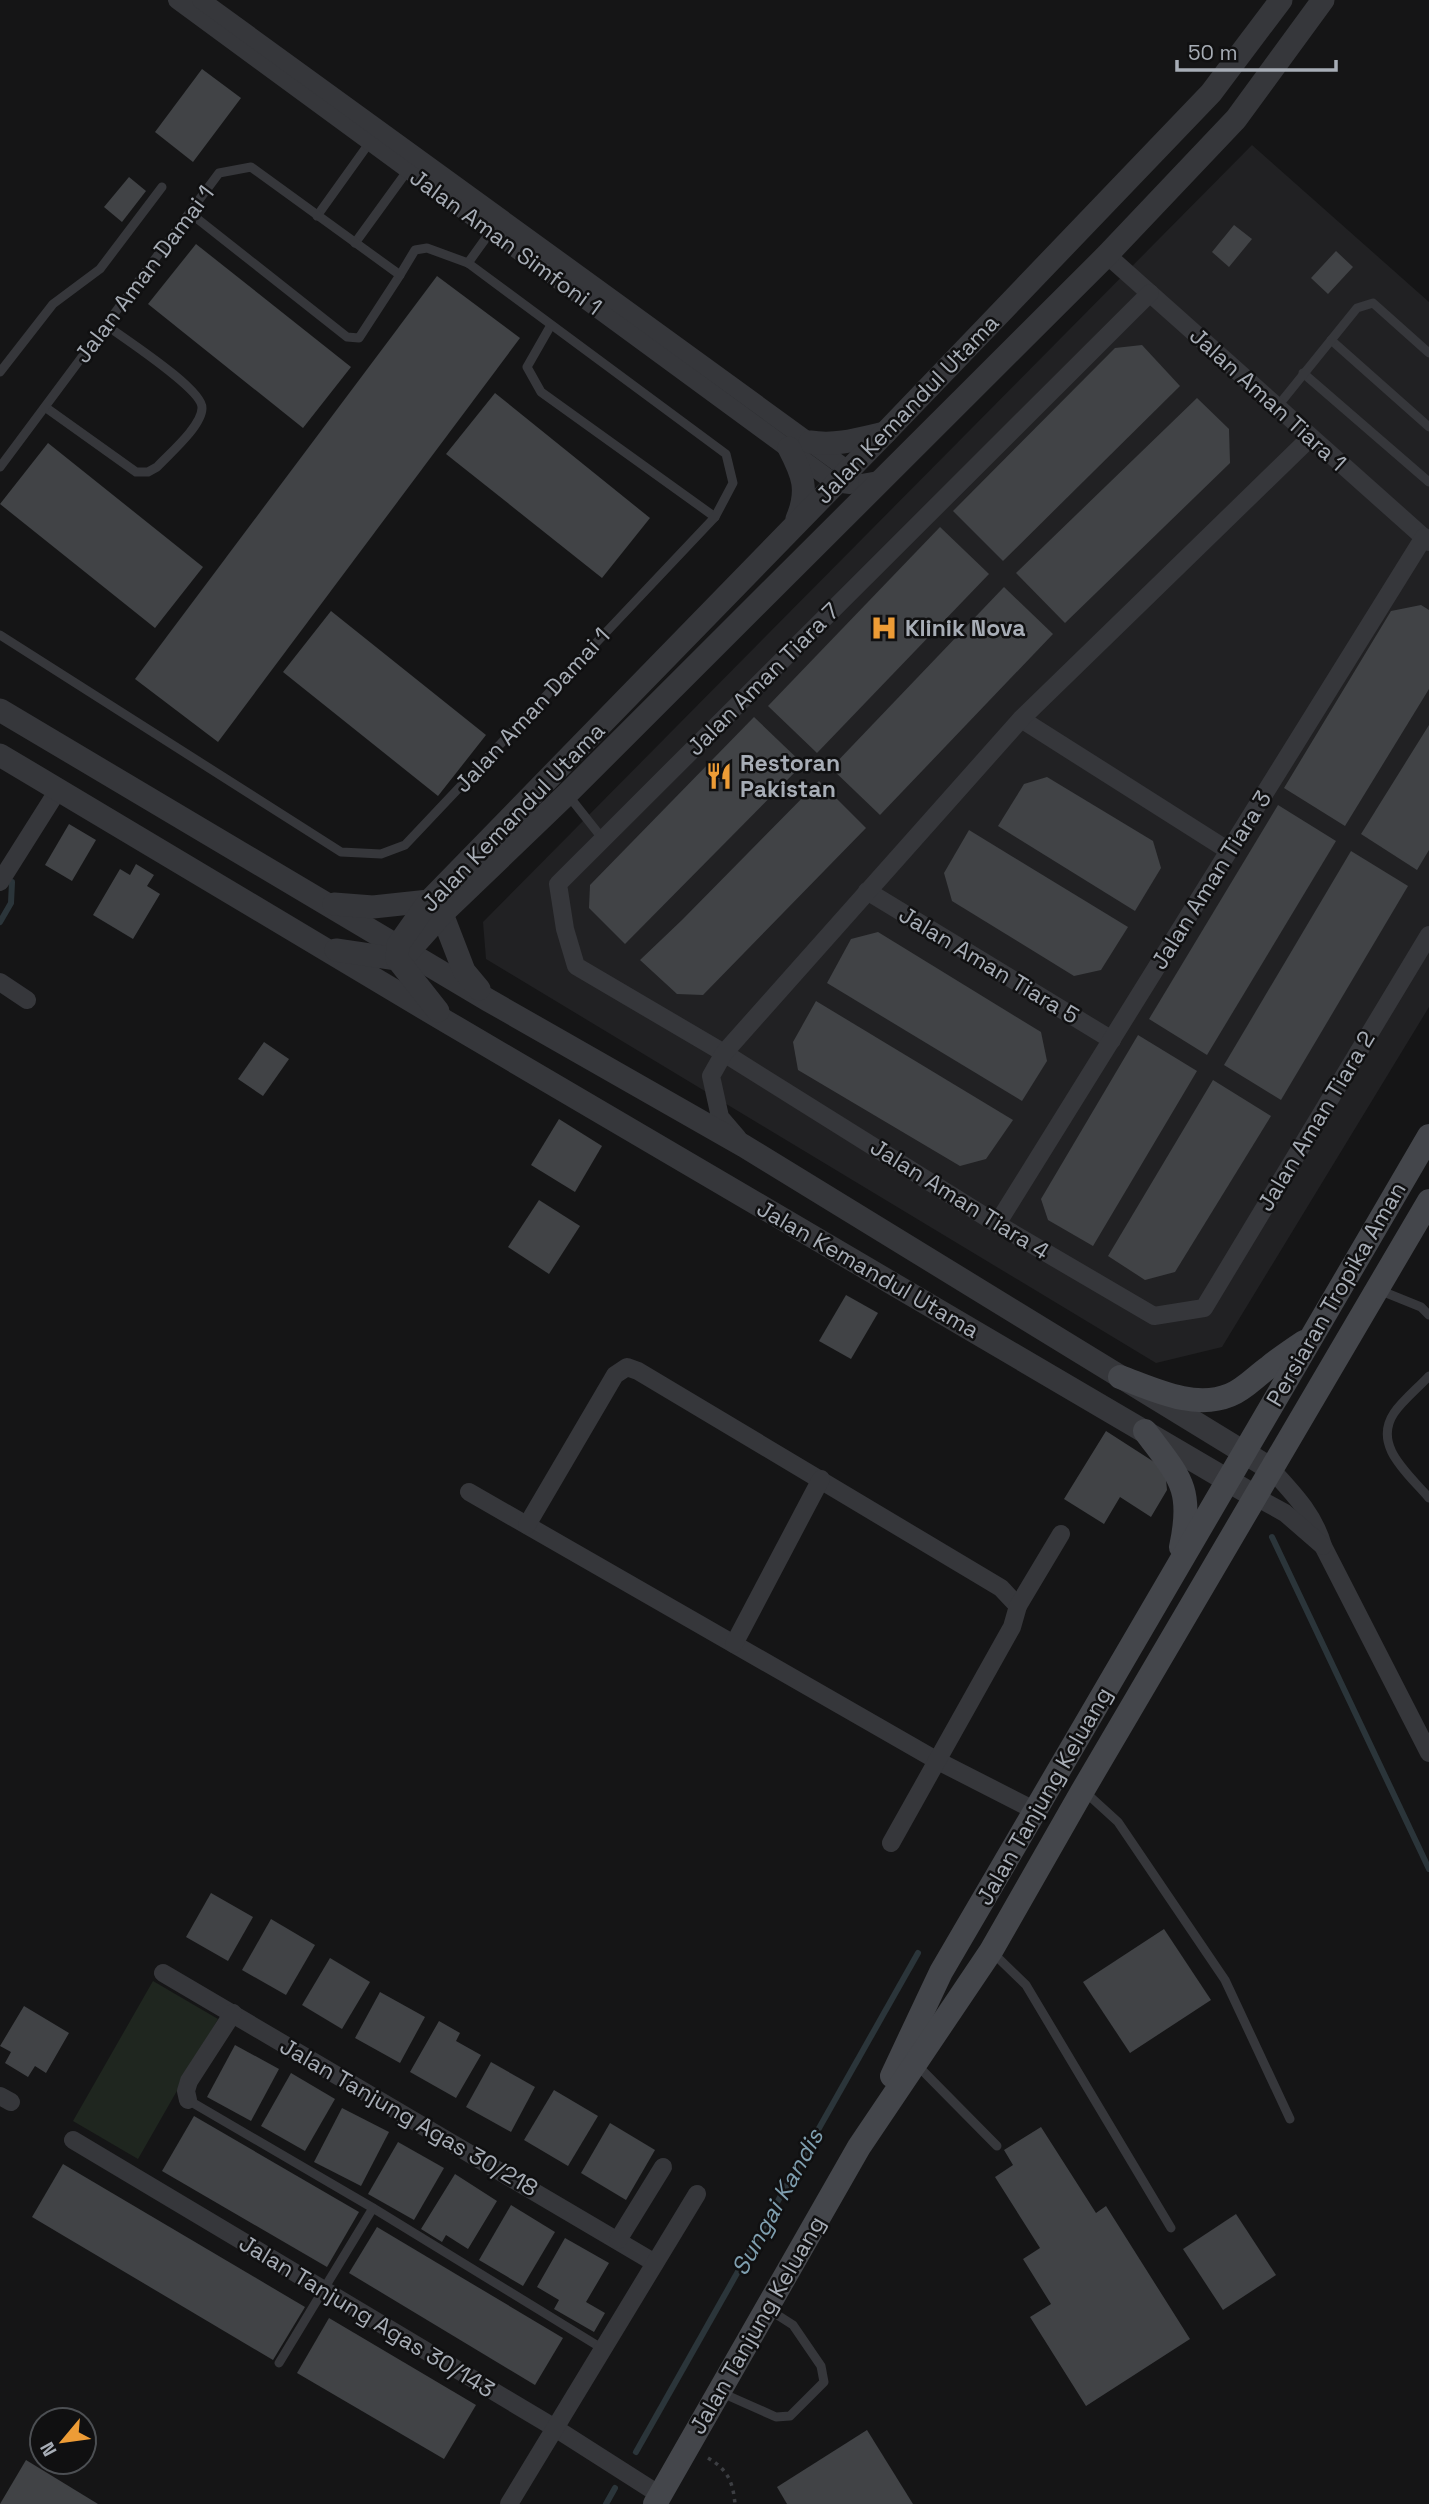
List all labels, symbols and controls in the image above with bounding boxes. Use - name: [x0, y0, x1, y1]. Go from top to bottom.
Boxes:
- scale bar: [1177, 28, 1336, 72]
- text: 50 m: [1188, 39, 1238, 66]
- street label: Jalan Aman Simfoni 1: [404, 162, 608, 322]
- street label: Jalan Aman Damai 1: [67, 179, 221, 369]
- street label: Jalan Kemandul Utama: [809, 308, 1005, 510]
- street label: Jalan Aman Tiara 1: [1183, 321, 1353, 477]
- street label: Jalan Aman Tiara 7: [680, 596, 846, 762]
- hospital icon: Klinik Nova: [869, 613, 899, 643]
- place label: Klinik Nova: [905, 613, 1026, 643]
- street label: Jalan Aman Damai 1: [448, 621, 616, 799]
- street label: Jalan Kemandul Utama: [415, 716, 611, 918]
- place label: Restoran Pakistan: [740, 748, 840, 804]
- restaurant icon: Restoran Pakistan: [704, 761, 734, 791]
- street label: Jalan Aman Tiara 3: [1144, 785, 1278, 975]
- street label: Jalan Aman Tiara 5: [893, 899, 1085, 1031]
- street label: Jalan Aman Tiara 2: [1250, 1025, 1382, 1217]
- street label: Jalan Aman Tiara 4: [865, 1132, 1055, 1266]
- street label: Persiaran Tropika Aman: [1259, 1176, 1413, 1412]
- street label: Jalan Kemandul Utama: [751, 1193, 985, 1345]
- street label: Jalan Tanjung Keluang: [969, 1682, 1119, 1910]
- street label: Jalan Tanjung Agas 30/218: [275, 2031, 543, 2203]
- water label: Sungai Kandis: [724, 2122, 831, 2281]
- street label: Jalan Tanjung Keluang: [682, 2211, 832, 2439]
- street label: Jalan Tanjung Agas 30/143: [234, 2228, 500, 2404]
- north arrow: [28, 2406, 98, 2476]
- text: N: [35, 2437, 63, 2461]

